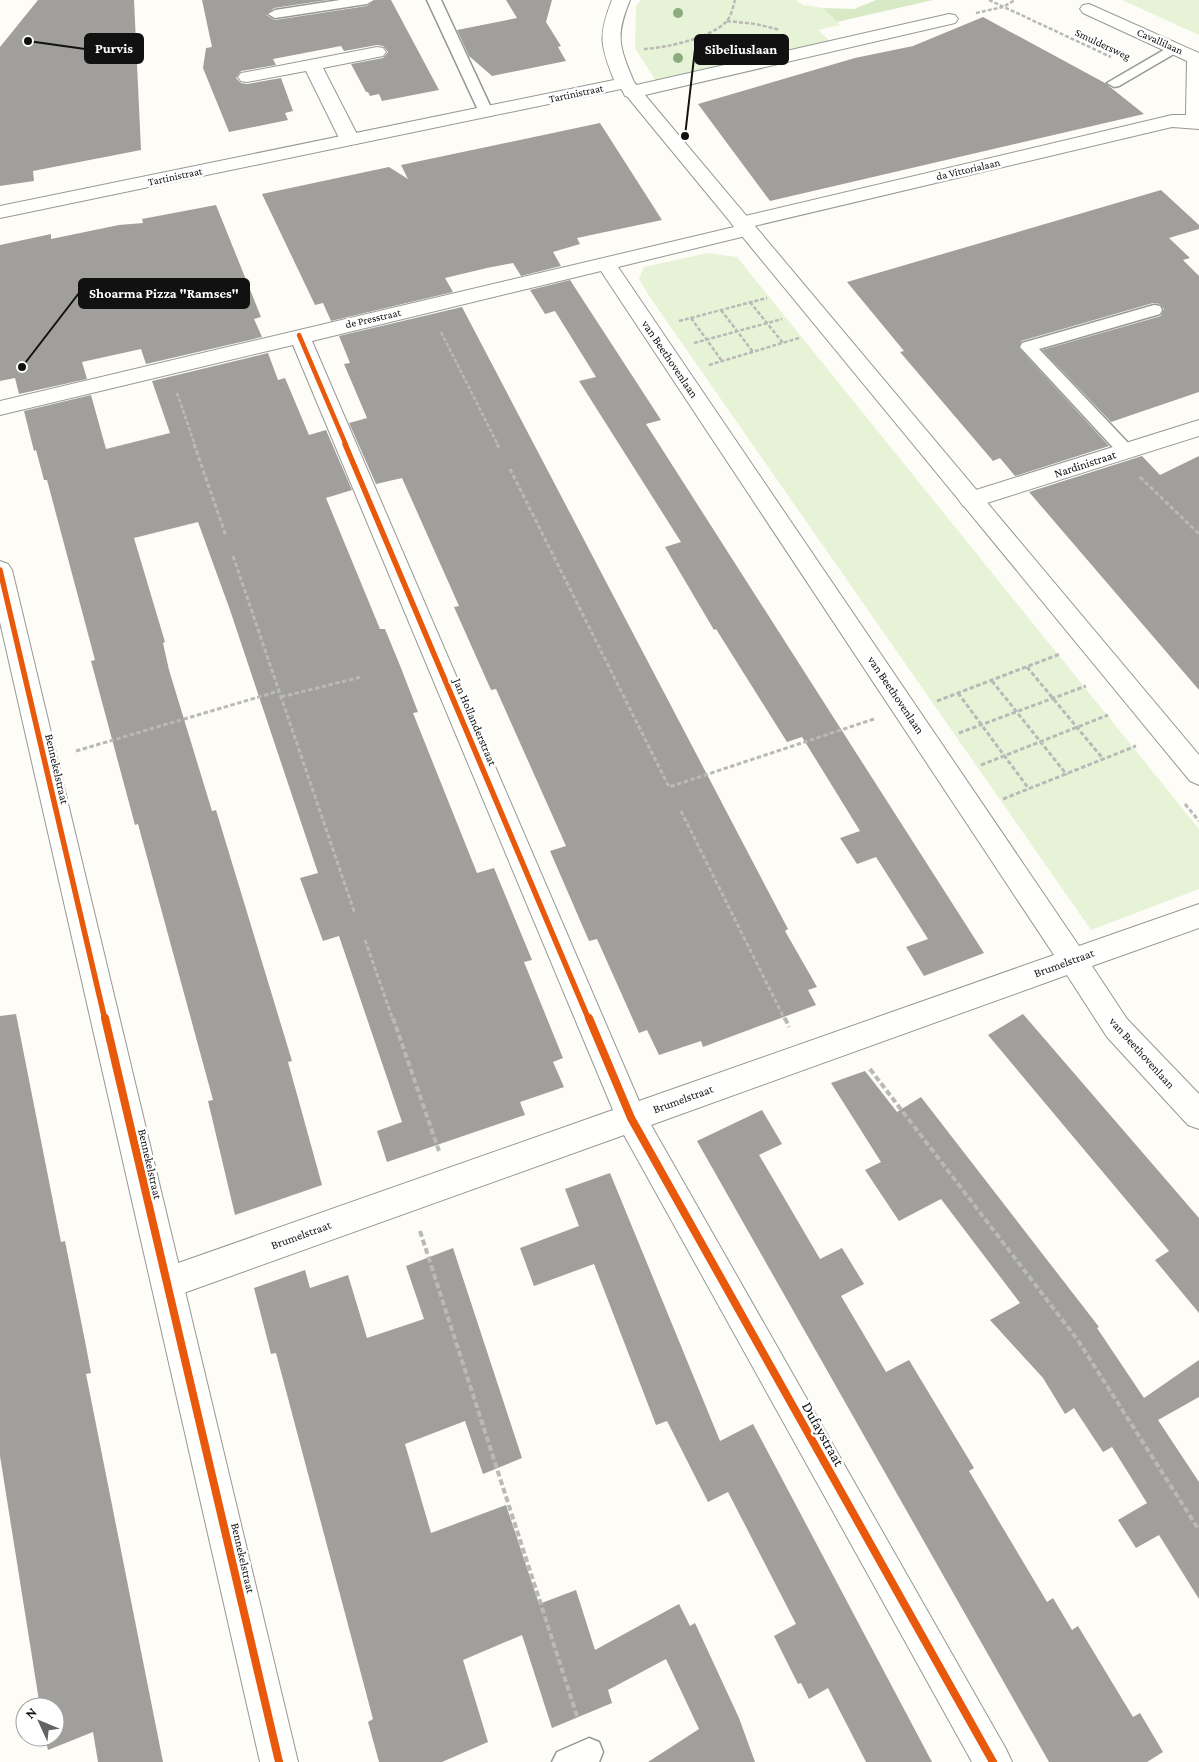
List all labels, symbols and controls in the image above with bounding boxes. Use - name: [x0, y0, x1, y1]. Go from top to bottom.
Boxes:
- street label: Smuldersweg: [1073, 26, 1133, 63]
- street label: Cavallilaan: [1135, 26, 1185, 57]
- callout: Purvis: [85, 34, 143, 63]
- callout: Sibeliuslaan: [695, 35, 788, 64]
- text: Purvis: [95, 40, 133, 56]
- text: Sibeliuslaan: [705, 41, 777, 57]
- street label: Tartinistraat: [548, 81, 605, 105]
- street label: da Vittorialaan: [935, 156, 1001, 182]
- street label: Tartinistraat: [147, 164, 204, 188]
- callout: Shoarma Pizza "Ramses": [79, 279, 249, 308]
- text: Shoarma Pizza "Ramses": [89, 285, 239, 301]
- street label: de Presstraat: [344, 306, 402, 330]
- street label: van Beethovenlaan: [638, 317, 702, 401]
- street label: Nardinistraat: [1052, 447, 1119, 481]
- street label: van Beethovenlaan: [864, 653, 928, 737]
- street label: Jan Hollanderstraat: [450, 675, 500, 769]
- street label: Bennekelstraat: [42, 732, 72, 807]
- street label: Brumelstraat: [1032, 945, 1097, 980]
- street label: van Beethovenlaan: [1106, 1014, 1178, 1092]
- street label: Brumelstraat: [651, 1081, 716, 1116]
- street label: Bennekelstraat: [135, 1127, 165, 1202]
- street label: Brumelstraat: [269, 1217, 334, 1252]
- street label: Dufaystraat: [798, 1399, 848, 1470]
- street label: Bennekelstraat: [228, 1521, 258, 1596]
- north arrow: [15, 1697, 65, 1747]
- text: N: [22, 1704, 40, 1722]

